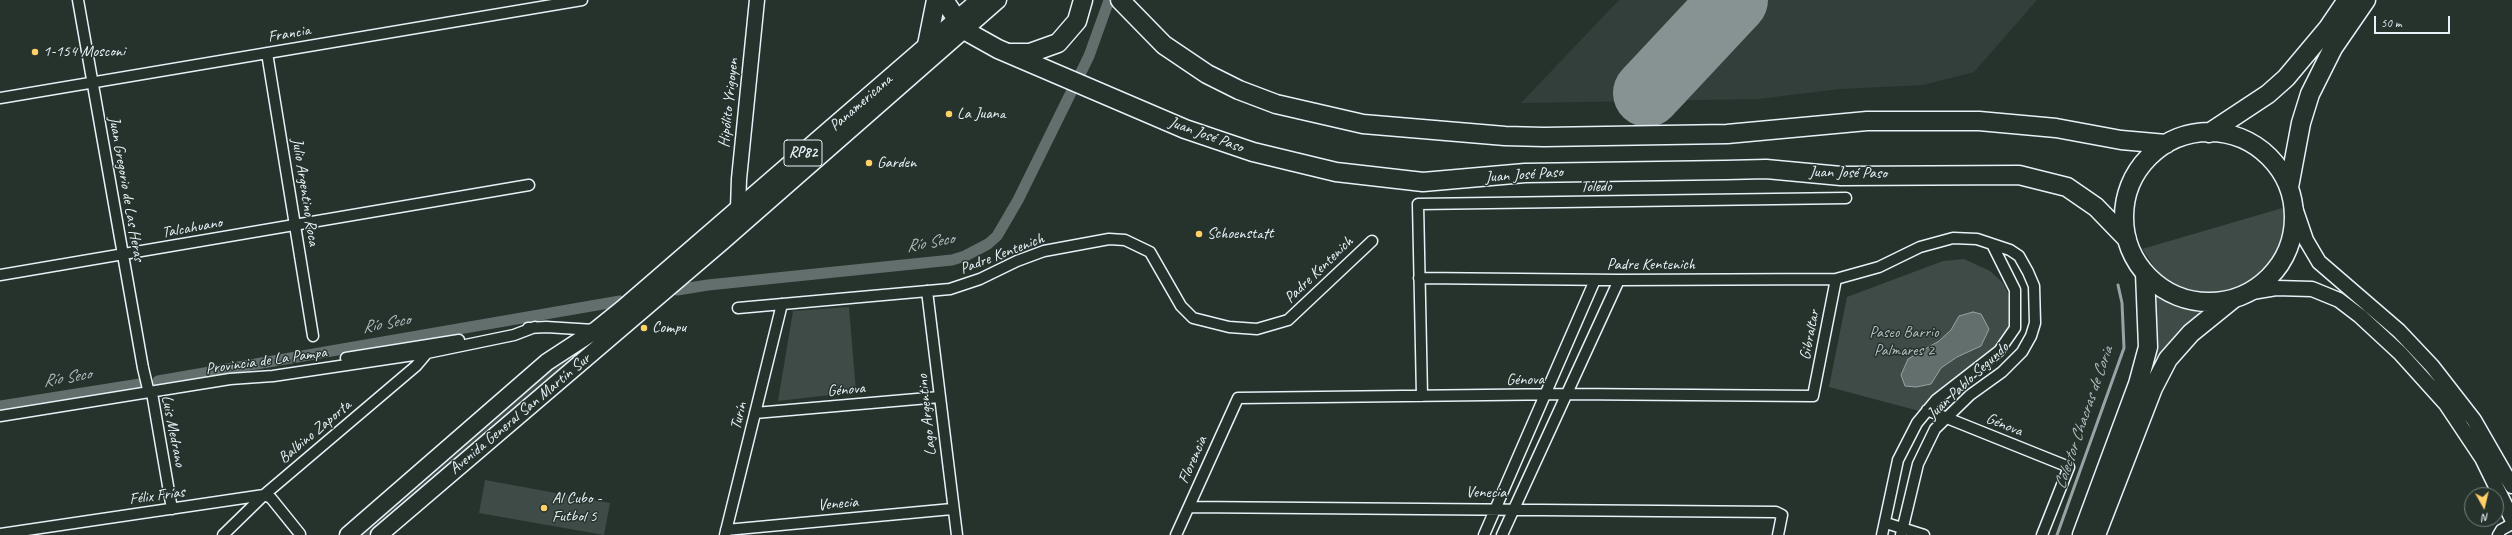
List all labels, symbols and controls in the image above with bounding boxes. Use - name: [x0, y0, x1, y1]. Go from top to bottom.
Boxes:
- scale bar: [2376, 8, 2452, 34]
- text: 50 m: [2381, 15, 2401, 31]
- street label: Francia: [266, 21, 312, 47]
- place label: 1-154 Mosconi: [43, 42, 125, 62]
- marker: 1-154 Mosconi: [30, 47, 40, 57]
- street label: Hipólito Yrigoyen: [715, 57, 743, 149]
- street label: Panamericana: [826, 70, 896, 136]
- place label: La Juana: [957, 104, 1005, 124]
- marker: La Juana: [944, 109, 954, 119]
- street label: Juan José Paso: [1166, 113, 1246, 157]
- street label: Juan Gregorio de Las Heras: [104, 115, 148, 263]
- street label: Julio Argentino Roca: [287, 137, 323, 247]
- road number: RP82: [784, 140, 822, 166]
- place label: Garden: [877, 153, 916, 173]
- marker: Garden: [864, 158, 874, 168]
- street label: Juan José Paso: [1485, 163, 1563, 187]
- street label: Juan José Paso: [1809, 163, 1887, 183]
- street label: Toledo: [1580, 177, 1612, 197]
- street label: Talcahuano: [160, 213, 224, 243]
- place label: Schoenstatt: [1207, 224, 1273, 244]
- water label: Río Seco: [905, 229, 955, 257]
- street label: Padre Kentenich: [957, 229, 1047, 279]
- marker: Schoenstatt: [1194, 229, 1204, 239]
- street label: Padre Kentenich: [1281, 232, 1357, 308]
- street label: Padre Kentenich: [1607, 255, 1695, 275]
- street label: Gibraltar: [1796, 308, 1824, 362]
- water label: Río Seco: [361, 310, 411, 338]
- place label: Compu: [652, 318, 686, 338]
- marker: Compu: [639, 323, 649, 333]
- park label: Paseo Barrio Palmares 2: [1869, 323, 1939, 361]
- street label: Juan Pablo Segundo: [1923, 338, 2013, 424]
- street label: Provincia de La Pampa: [204, 343, 328, 379]
- water label: Colector Chacras de Coria: [2050, 344, 2118, 492]
- street label: Avenida General San Martín Sur: [446, 349, 594, 479]
- water label: Río Seco: [42, 364, 92, 392]
- street label: Génova: [1506, 370, 1544, 390]
- street label: Lago Argentino: [913, 373, 941, 457]
- street label: Génova: [826, 379, 866, 401]
- street label: Luis Medrano: [157, 394, 189, 468]
- street label: Balbino Zaporta: [275, 396, 355, 468]
- street label: Turín: [726, 400, 752, 432]
- street label: Génova: [1983, 409, 2025, 441]
- street label: Florencia: [1174, 433, 1212, 487]
- street label: Félix Frías: [128, 483, 186, 509]
- street label: Venecia: [1466, 483, 1506, 503]
- north arrow: [2464, 487, 2504, 527]
- place label: Al Cubo - Futbol 5: [552, 489, 601, 527]
- street label: Venecia: [817, 493, 859, 515]
- marker: Al Cubo - Futbol 5: [539, 503, 549, 513]
- text: N: [2481, 510, 2490, 525]

